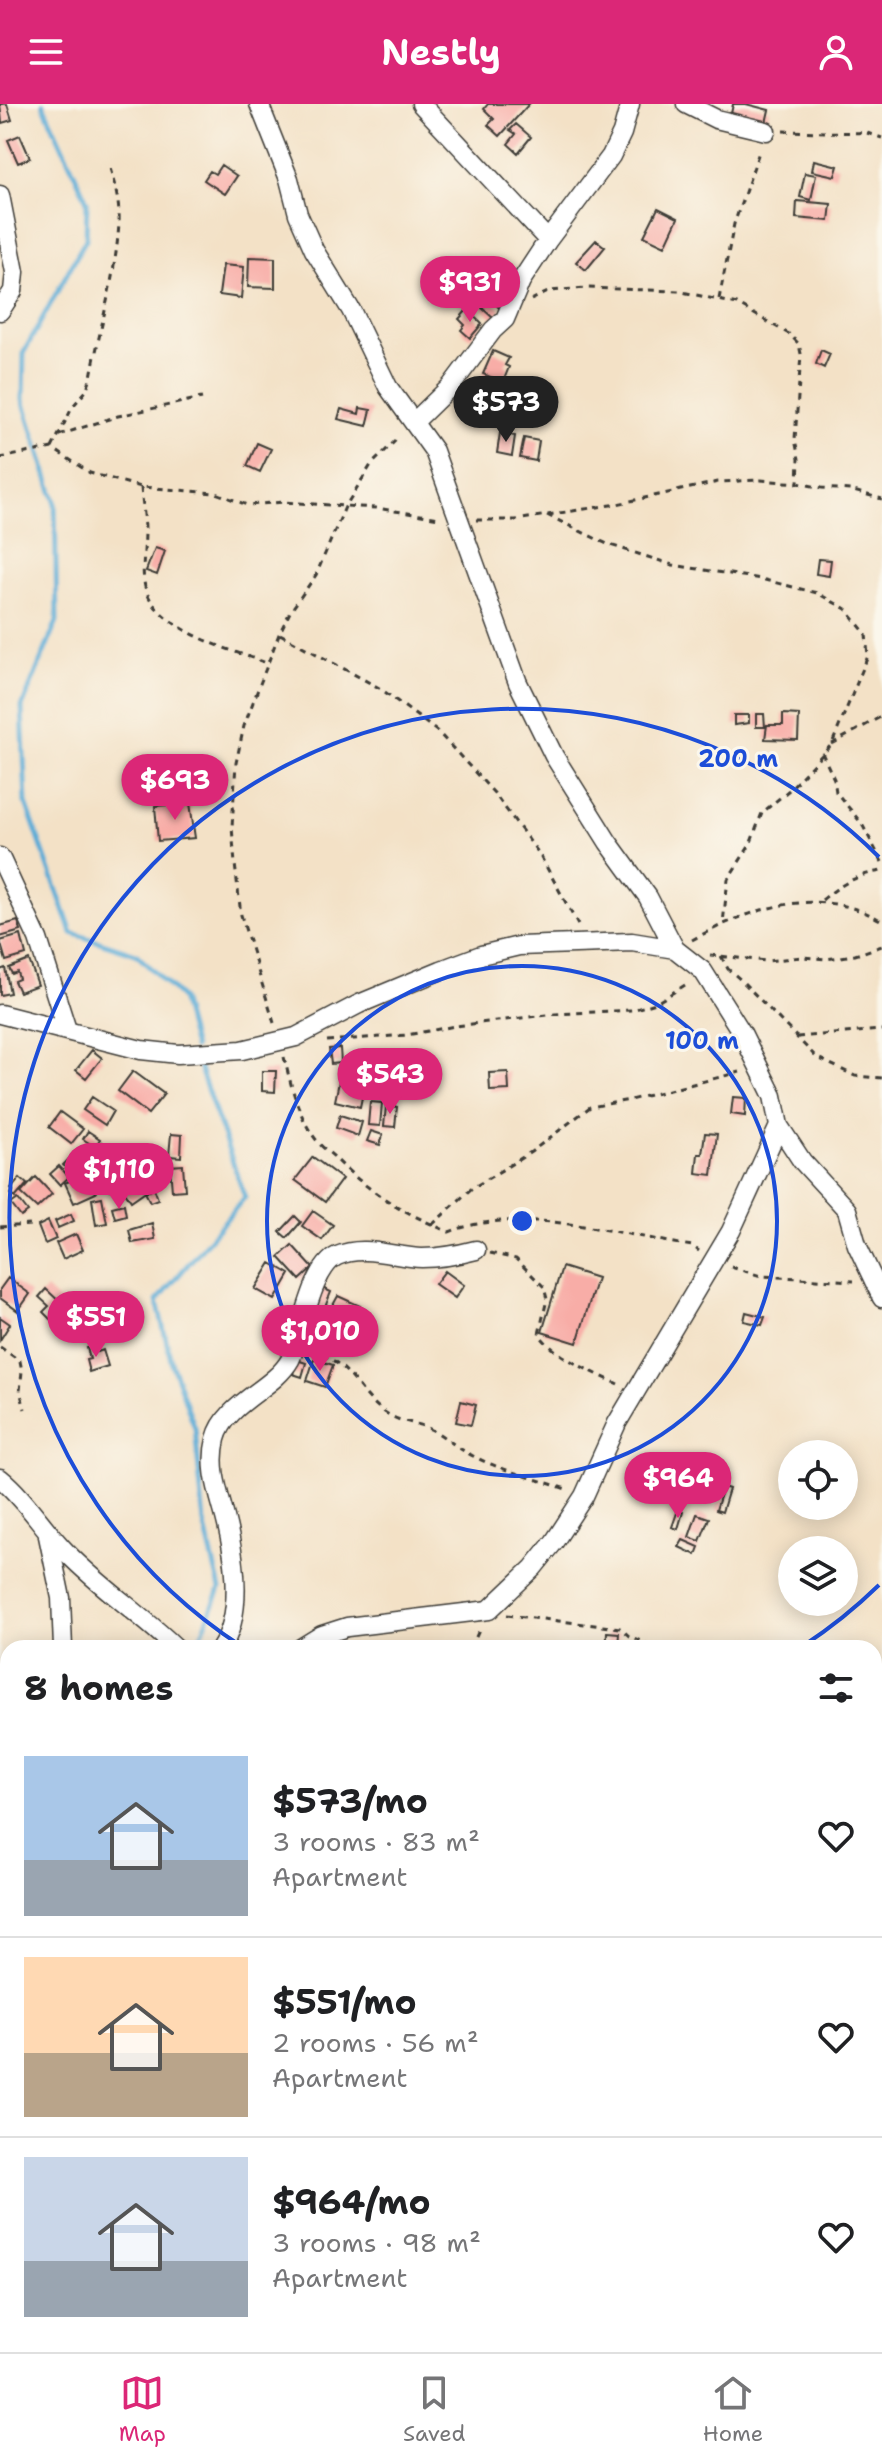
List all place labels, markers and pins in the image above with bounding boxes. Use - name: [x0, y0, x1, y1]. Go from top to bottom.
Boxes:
- pin: $931: [423, 256, 517, 324]
- pin: $573: [459, 376, 553, 444]
- pin: $693: [128, 754, 222, 822]
- pin: $543: [343, 1048, 437, 1116]
- pin: $1,110: [54, 1143, 184, 1211]
- centre of rings: [508, 1207, 536, 1235]
- pin: $551: [49, 1291, 143, 1359]
- pin: $1,010: [255, 1305, 385, 1373]
- pin: $964: [631, 1452, 725, 1520]

